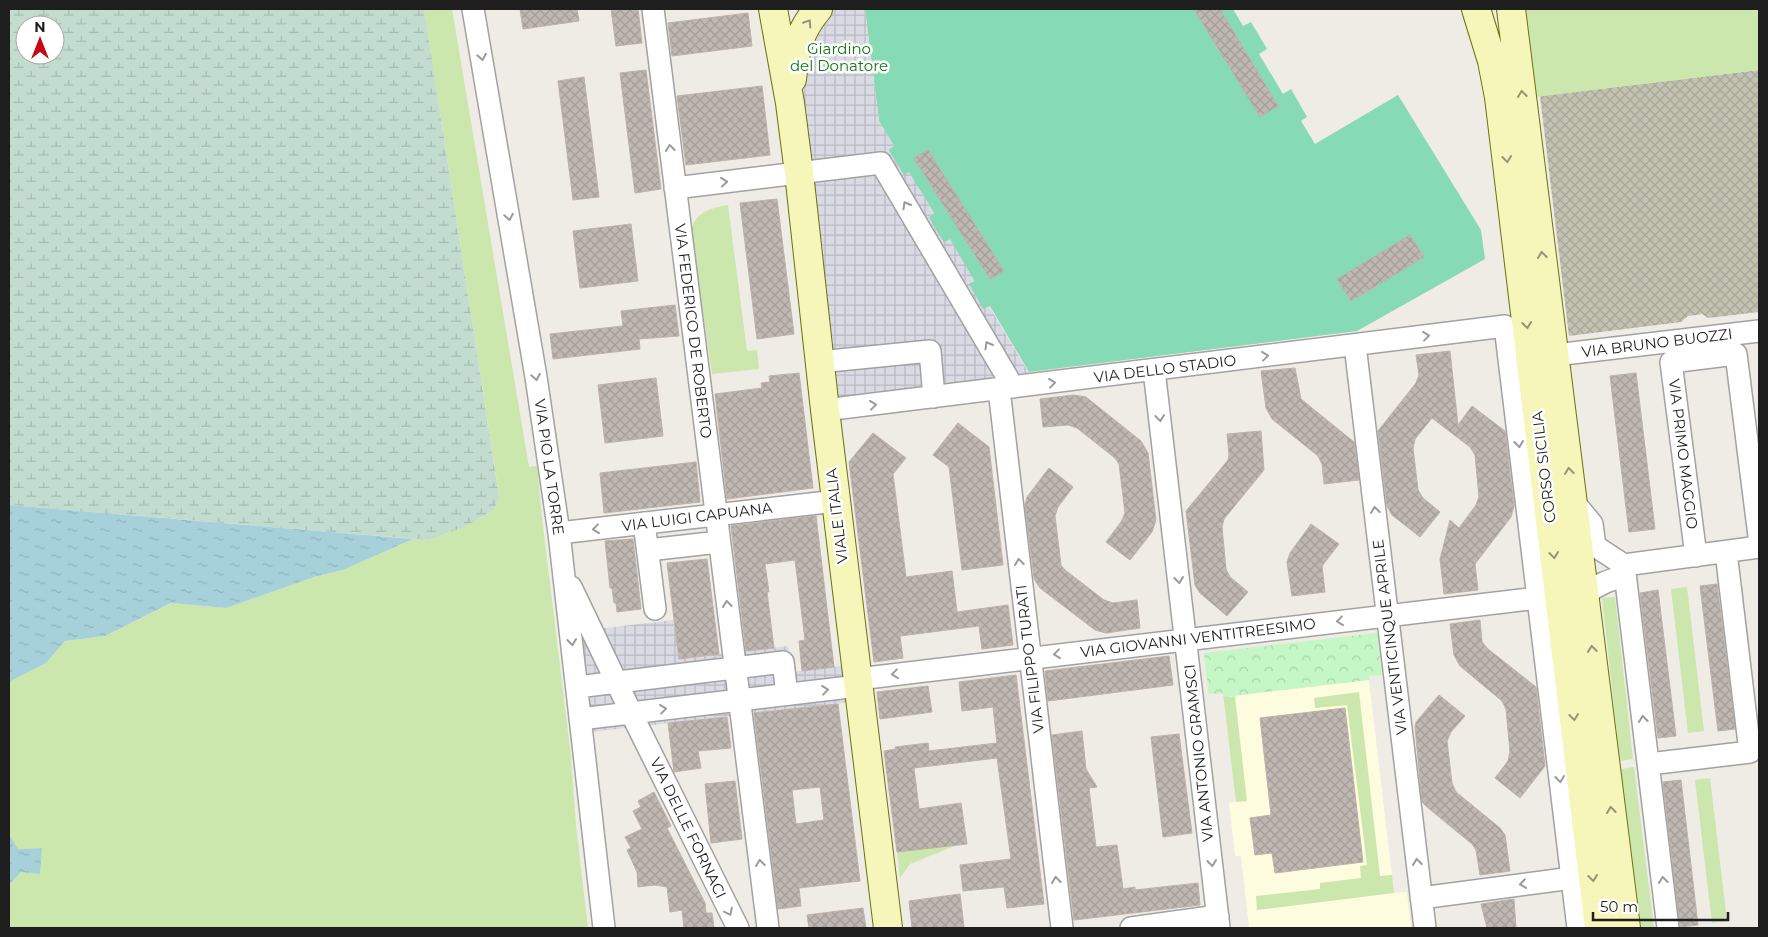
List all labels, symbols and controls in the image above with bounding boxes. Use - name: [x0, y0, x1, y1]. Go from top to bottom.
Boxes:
- north arrow: [15, 15, 65, 65]
- text: N: [34, 18, 46, 36]
- one-way arrow: [802, 19, 812, 28]
- park label: Giardino del Donatore: [790, 39, 888, 75]
- one-way arrow: [476, 52, 486, 61]
- one-way arrow: [1517, 89, 1527, 98]
- one-way arrow: [665, 143, 676, 151]
- one-way arrow: [1501, 155, 1512, 163]
- one-way arrow: [720, 177, 728, 188]
- one-way arrow: [902, 201, 912, 210]
- one-way arrow: [503, 213, 513, 221]
- street label: VIA FEDERICO DE ROBERTO: [671, 222, 716, 439]
- one-way arrow: [1537, 251, 1548, 259]
- one-way arrow: [1521, 321, 1532, 329]
- street label: VIA BRUNO BUOZZI: [1580, 324, 1733, 361]
- one-way arrow: [1423, 331, 1431, 342]
- one-way arrow: [984, 342, 994, 351]
- street label: VIA DELLO STADIO: [1093, 350, 1237, 387]
- one-way arrow: [1261, 351, 1269, 362]
- one-way arrow: [530, 374, 541, 382]
- one-way arrow: [1048, 378, 1056, 389]
- street label: VIA PRIMO MAGGIO: [1665, 378, 1702, 530]
- street label: VIA PIO LA TORRE: [531, 398, 568, 536]
- one-way arrow: [869, 400, 877, 411]
- street label: CORSO SICILIA: [1527, 410, 1560, 524]
- one-way arrow: [1154, 415, 1165, 423]
- one-way arrow: [1513, 440, 1524, 448]
- one-way arrow: [1564, 466, 1575, 474]
- street label: VIALE ITALIA: [821, 467, 852, 565]
- street label: VIA LUIGI CAPUANA: [620, 498, 774, 535]
- one-way arrow: [1370, 506, 1381, 514]
- one-way arrow: [592, 523, 600, 534]
- street label: VIA VENTICINQUE APRILE: [1368, 538, 1411, 736]
- one-way arrow: [1548, 552, 1559, 560]
- one-way arrow: [1014, 558, 1025, 566]
- one-way arrow: [1173, 576, 1184, 584]
- street label: VIA FILIPPO TURATI: [1011, 584, 1048, 734]
- one-way arrow: [722, 600, 733, 608]
- street label: VIA GIOVANNI VENTITREESIMO: [1079, 614, 1317, 661]
- one-way arrow: [1335, 615, 1343, 626]
- one-way arrow: [566, 639, 577, 647]
- one-way arrow: [1587, 645, 1597, 653]
- one-way arrow: [1052, 649, 1061, 659]
- street label: VIA ANTONIO GRAMSCI: [1180, 663, 1217, 843]
- one-way arrow: [891, 668, 899, 679]
- one-way arrow: [821, 685, 829, 696]
- one-way arrow: [659, 704, 667, 715]
- one-way arrow: [1568, 713, 1578, 721]
- one-way arrow: [1638, 714, 1649, 722]
- street label: VIA DELLE FORNACI: [646, 754, 731, 901]
- one-way arrow: [1554, 775, 1565, 783]
- one-way arrow: [1607, 806, 1617, 815]
- one-way arrow: [755, 858, 766, 866]
- one-way arrow: [1412, 858, 1423, 866]
- one-way arrow: [1206, 859, 1217, 867]
- one-way arrow: [1587, 874, 1598, 882]
- one-way arrow: [1051, 876, 1062, 884]
- one-way arrow: [1658, 876, 1668, 884]
- one-way arrow: [1519, 878, 1527, 889]
- scale bar: [1593, 890, 1728, 922]
- text: 50 m: [1600, 897, 1638, 916]
- one-way arrow: [723, 906, 733, 915]

